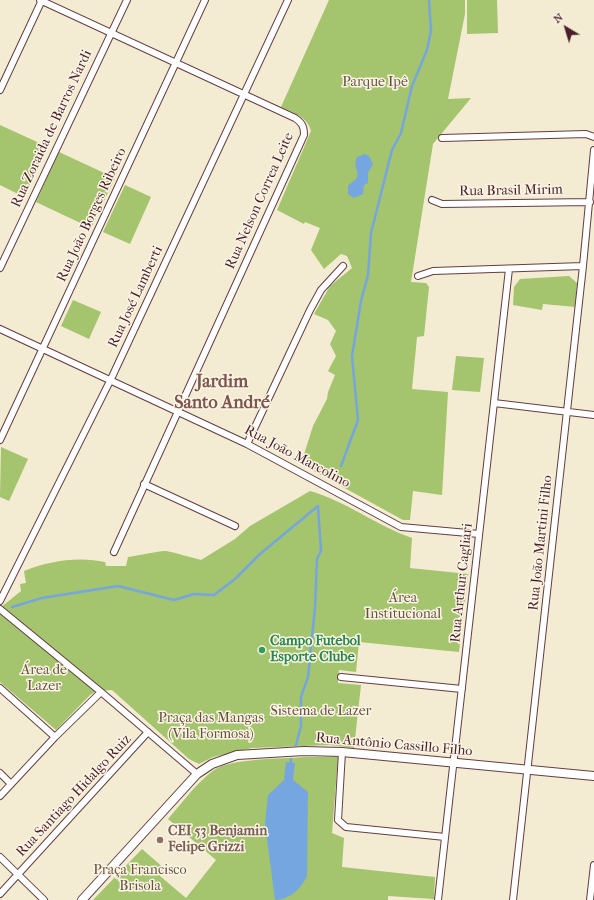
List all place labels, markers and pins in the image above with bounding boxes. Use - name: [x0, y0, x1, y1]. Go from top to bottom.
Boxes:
- place label: Campo Futebol Esporte Clube: [270, 634, 361, 666]
- marker: Campo Futebol Esporte Clube: [257, 645, 267, 655]
- place label: CEI 53 Benjamin Felipe Grizzi: [168, 824, 267, 856]
- marker: CEI 53 Benjamin Felipe Grizzi: [155, 835, 165, 845]

